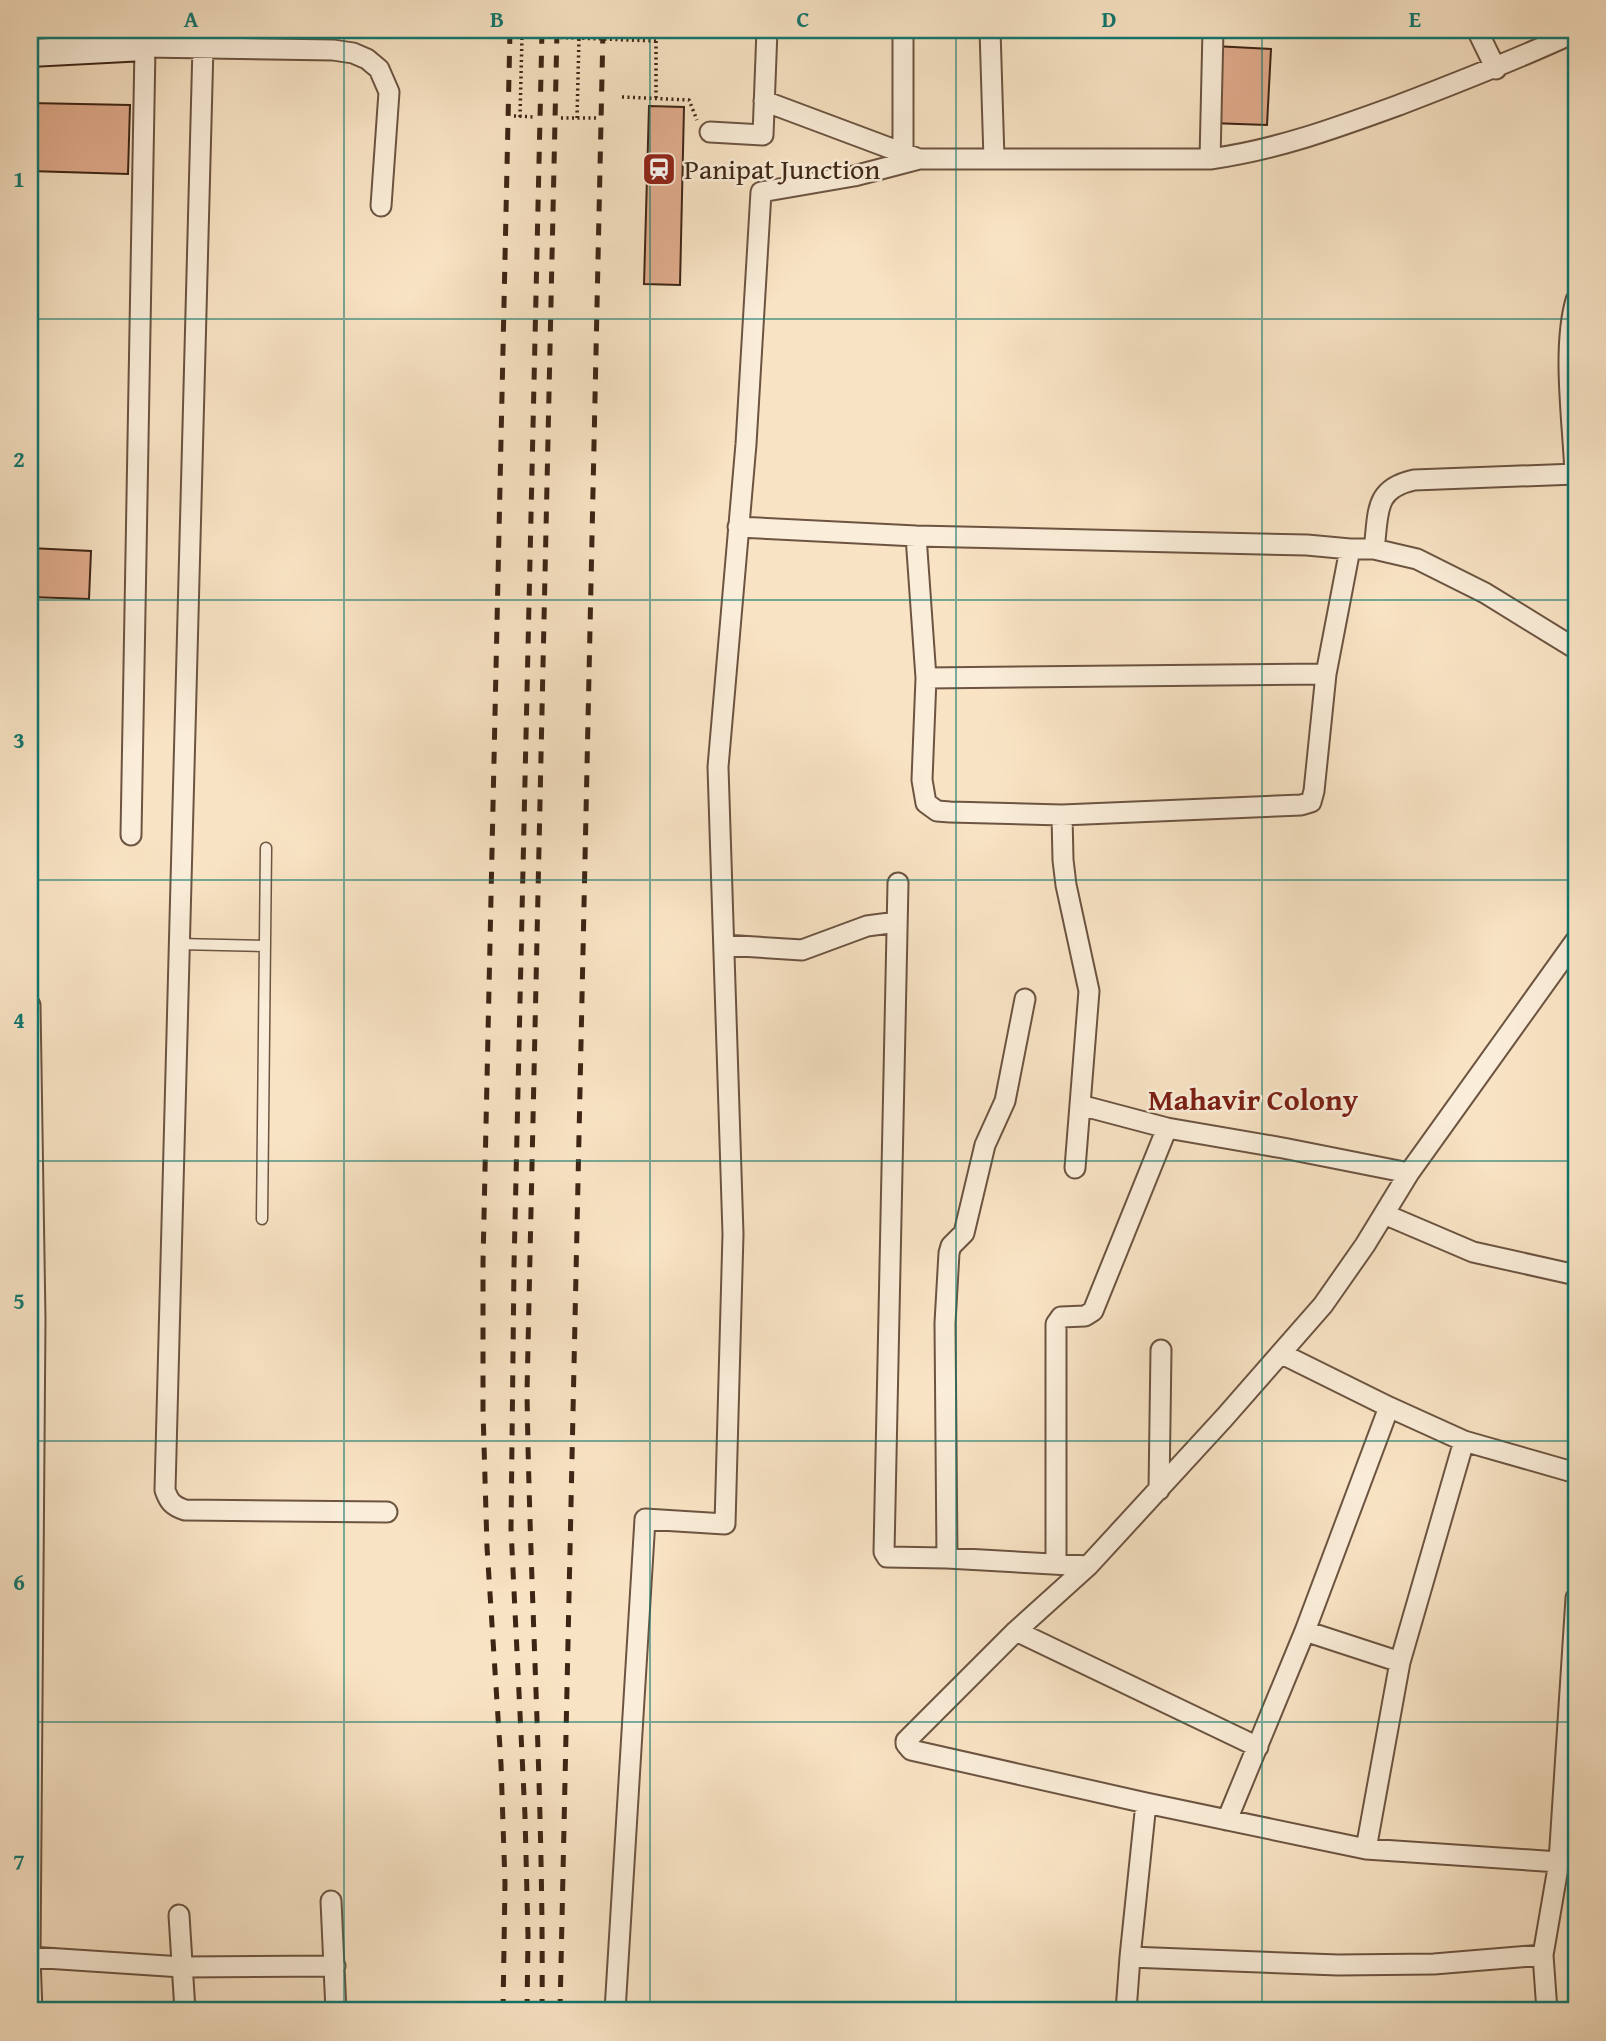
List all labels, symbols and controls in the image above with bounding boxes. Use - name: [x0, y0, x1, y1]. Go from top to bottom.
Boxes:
- text: A: [184, 2, 199, 35]
- text: B: [490, 2, 504, 35]
- text: C: [796, 2, 810, 35]
- text: D: [1102, 2, 1117, 35]
- text: E: [1409, 2, 1421, 35]
- place label: Panipat Junction: [684, 148, 880, 189]
- station icon: Panipat Junction: [640, 150, 678, 188]
- text: 1: [13, 162, 25, 195]
- text: 2: [13, 442, 25, 475]
- text: 3: [13, 723, 25, 756]
- text: 4: [13, 1003, 25, 1036]
- district label: Mahavir Colony: [1148, 1077, 1359, 1121]
- text: 5: [13, 1284, 25, 1317]
- text: 6: [13, 1565, 25, 1598]
- text: 7: [13, 1845, 25, 1878]

